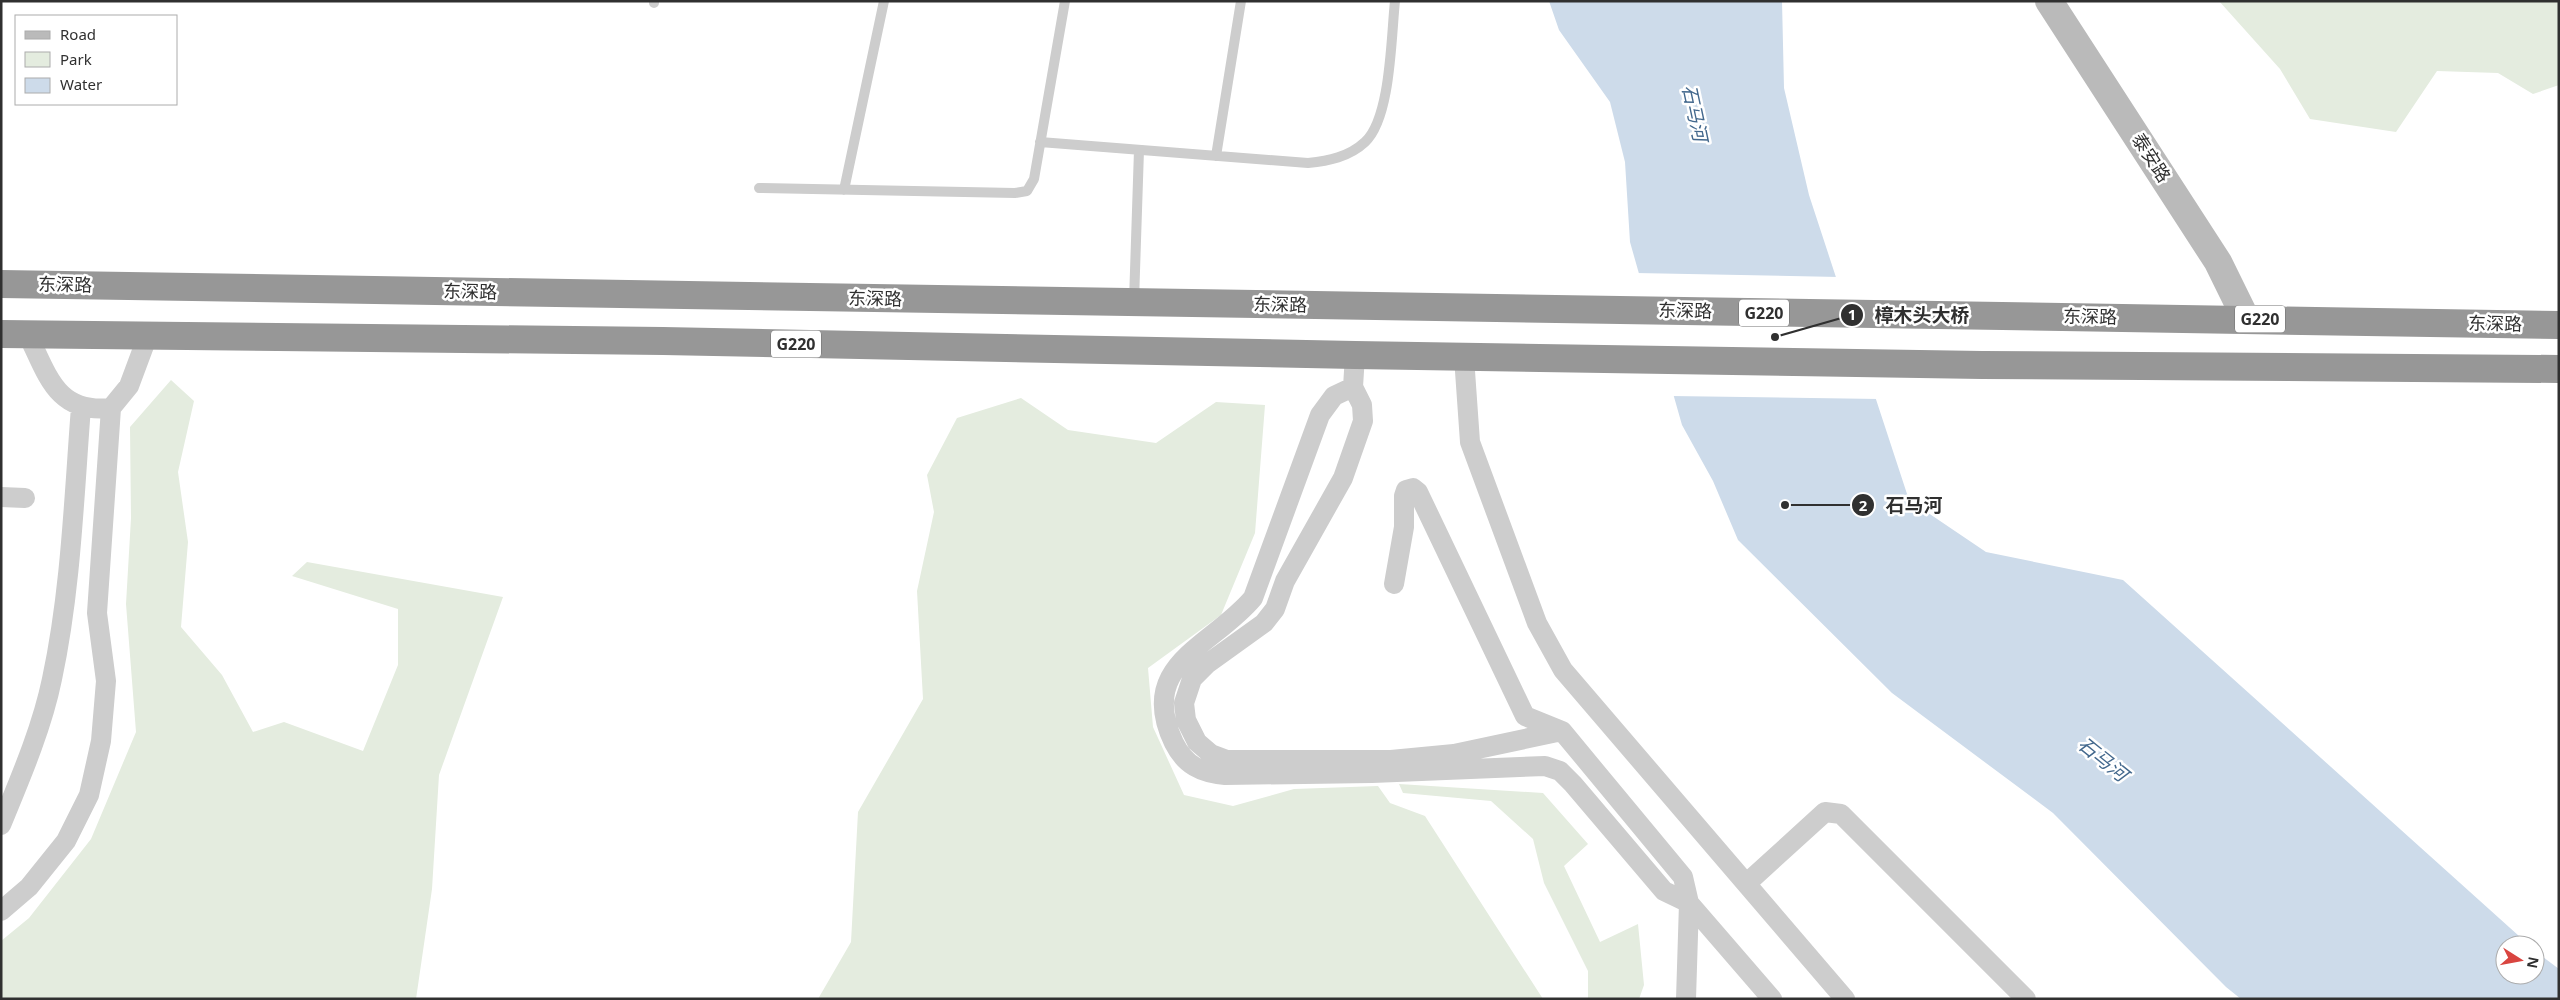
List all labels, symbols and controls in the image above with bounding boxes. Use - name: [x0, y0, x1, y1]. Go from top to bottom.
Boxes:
- legend: [15, 15, 178, 105]
- text: Road: [60, 24, 96, 44]
- text: Park: [60, 49, 92, 69]
- text: Water: [60, 74, 102, 94]
- water label: 石马河: [1676, 82, 1714, 147]
- street label: 泰安路: [2127, 128, 2177, 187]
- street label: 东深路: [38, 272, 92, 296]
- street label: 东深路: [443, 279, 497, 303]
- street label: 东深路: [848, 286, 902, 310]
- street label: 东深路: [1253, 292, 1307, 316]
- street label: 东深路: [1658, 298, 1712, 322]
- callout: 樟木头大桥: [1840, 298, 1980, 332]
- road number: G220: [1739, 300, 1789, 326]
- text: 樟木头大桥: [1874, 302, 1970, 328]
- text: 1: [1848, 304, 1856, 324]
- street label: 东深路: [2063, 304, 2117, 328]
- road number: G220: [2235, 306, 2285, 332]
- street label: 东深路: [2468, 311, 2522, 335]
- road number: G220: [771, 330, 821, 358]
- callout: 石马河: [1851, 488, 1953, 522]
- text: 石马河: [1885, 492, 1943, 518]
- text: 2: [1859, 495, 1868, 515]
- water label: 石马河: [2073, 731, 2136, 790]
- north arrow: [2495, 935, 2545, 985]
- text: N: [2523, 955, 2544, 970]

